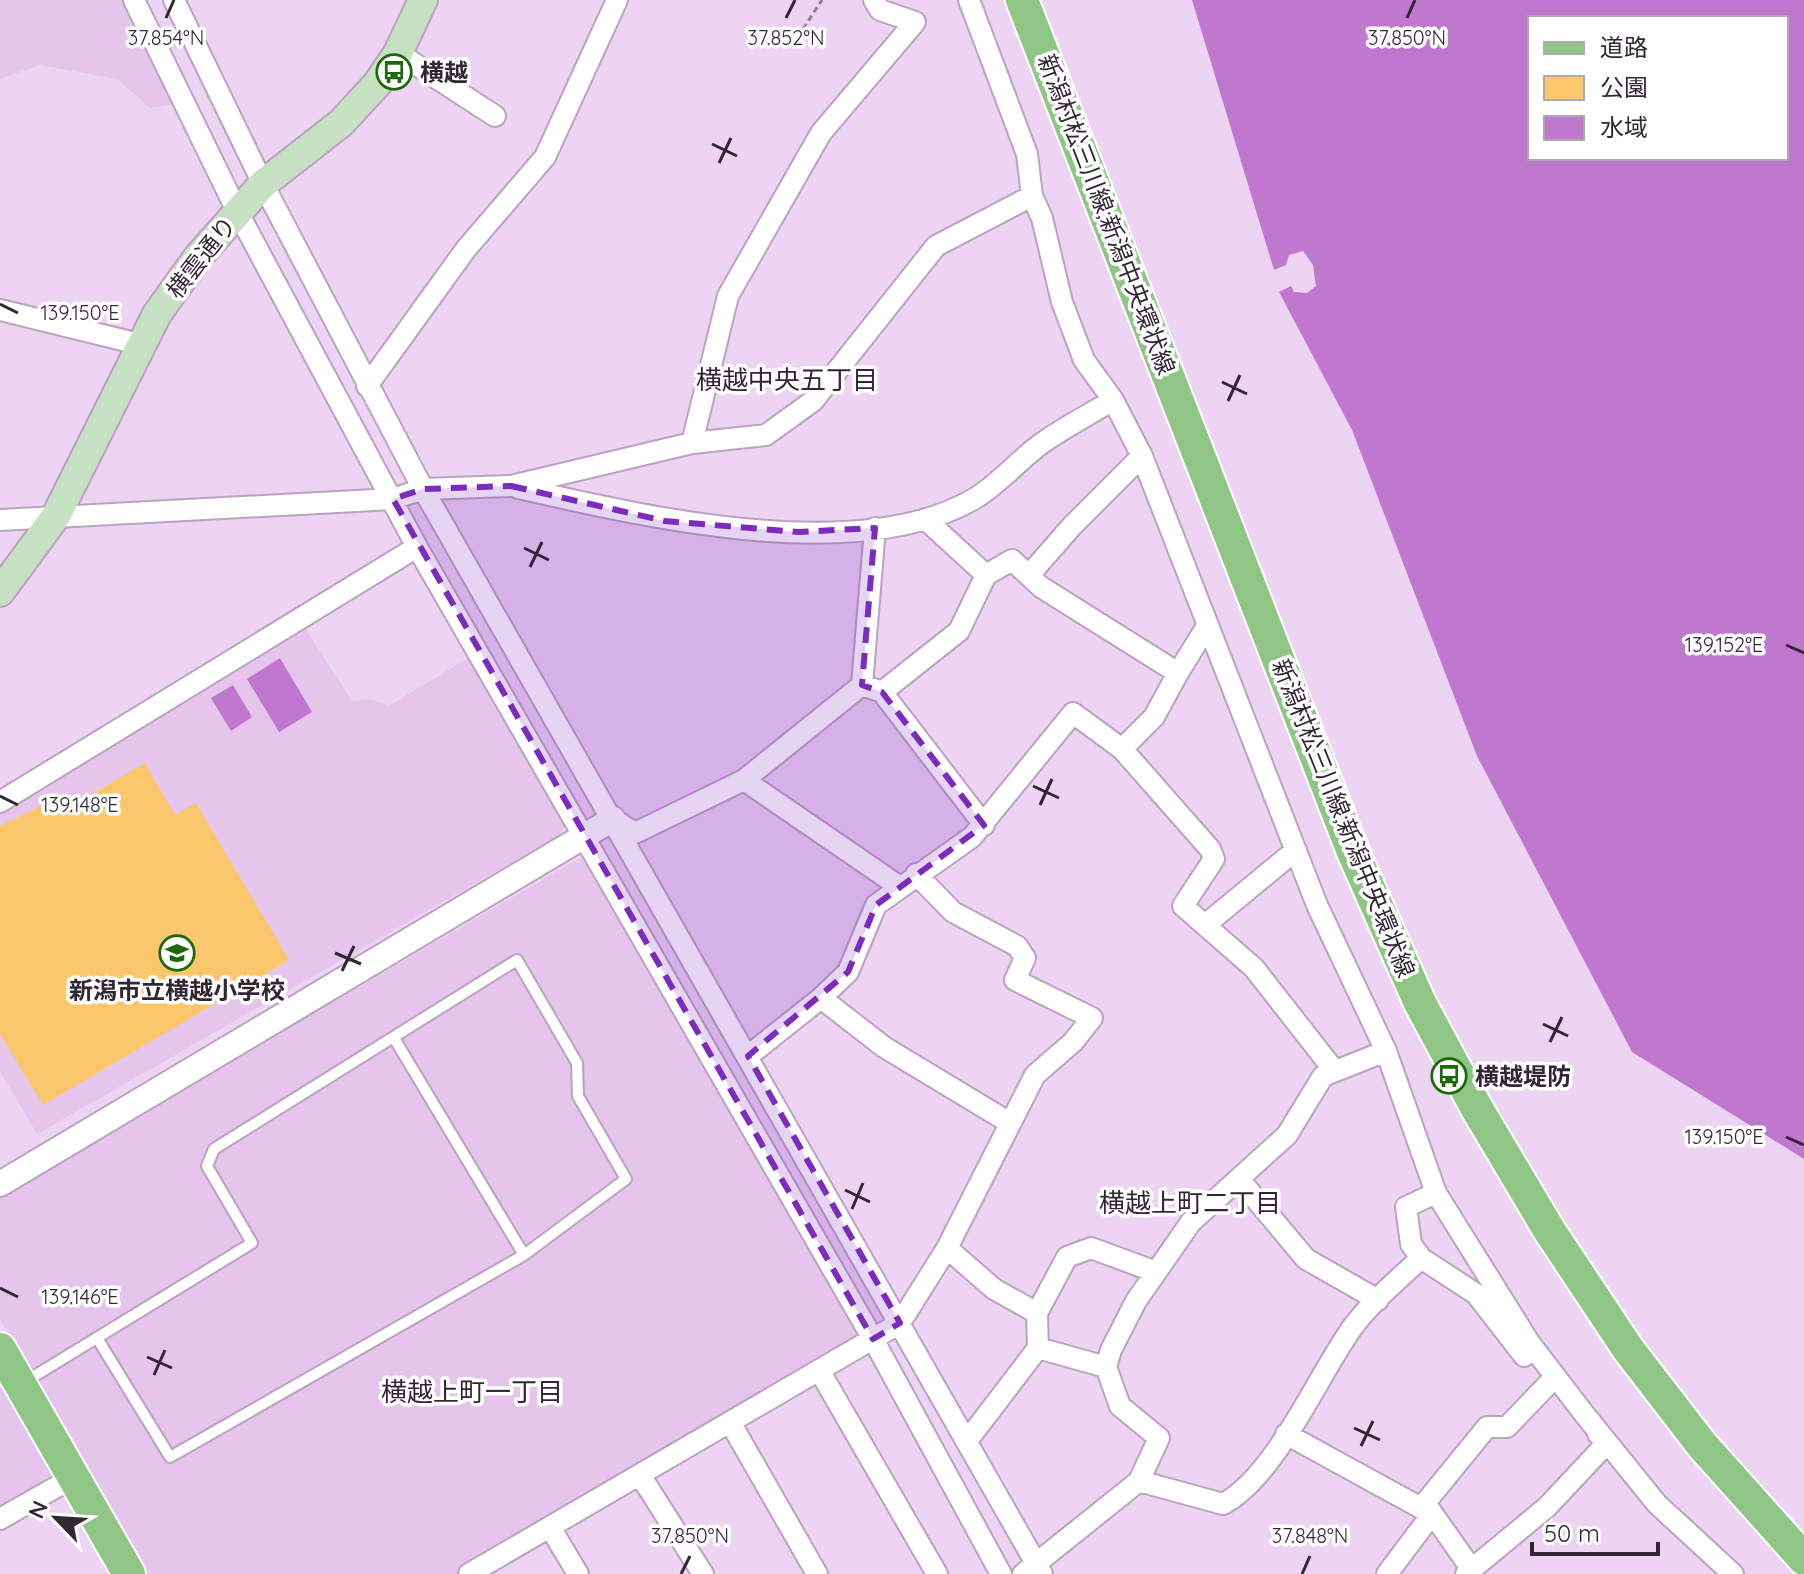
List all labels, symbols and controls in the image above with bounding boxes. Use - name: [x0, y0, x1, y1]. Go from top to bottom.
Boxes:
- legend: [1528, 16, 1788, 160]
- text: 37.854°N: [128, 25, 204, 50]
- text: 37.852°N: [747, 25, 825, 50]
- text: 37.850°N: [1368, 25, 1446, 50]
- text: 道路: [1600, 32, 1648, 62]
- street label: 新潟村松三川線;新潟中央環状線: [1032, 50, 1182, 378]
- bus stop icon: 横越: [375, 53, 413, 91]
- place label: 横越: [420, 57, 468, 87]
- text: 公園: [1600, 72, 1648, 102]
- text: 水域: [1600, 112, 1648, 142]
- street label: 横雲通り: [160, 210, 242, 304]
- text: 139.150°E: [40, 300, 120, 325]
- district label: 横越中央五丁目: [696, 363, 878, 396]
- text: 139.152°E: [1685, 632, 1763, 657]
- street label: 新潟村松三川線;新潟中央環状線: [1266, 654, 1422, 982]
- text: 139.148°E: [41, 792, 119, 817]
- school or university icon: 新潟市立横越小学校: [158, 934, 196, 972]
- place label: 新潟市立横越小学校: [69, 975, 285, 1005]
- bus stop icon: 横越堤防: [1430, 1057, 1468, 1095]
- place label: 横越堤防: [1475, 1061, 1571, 1091]
- text: 139.150°E: [1684, 1124, 1764, 1149]
- district label: 横越上町二丁目: [1099, 1186, 1281, 1219]
- text: 139.146°E: [41, 1284, 119, 1309]
- district label: 横越上町一丁目: [381, 1375, 563, 1408]
- north arrow: [16, 1478, 96, 1558]
- text: N: [22, 1496, 54, 1523]
- scale bar: [1532, 1506, 1658, 1556]
- text: 50 m: [1544, 1518, 1600, 1548]
- text: 37.850°N: [651, 1523, 729, 1548]
- text: 37.848°N: [1272, 1523, 1348, 1548]

